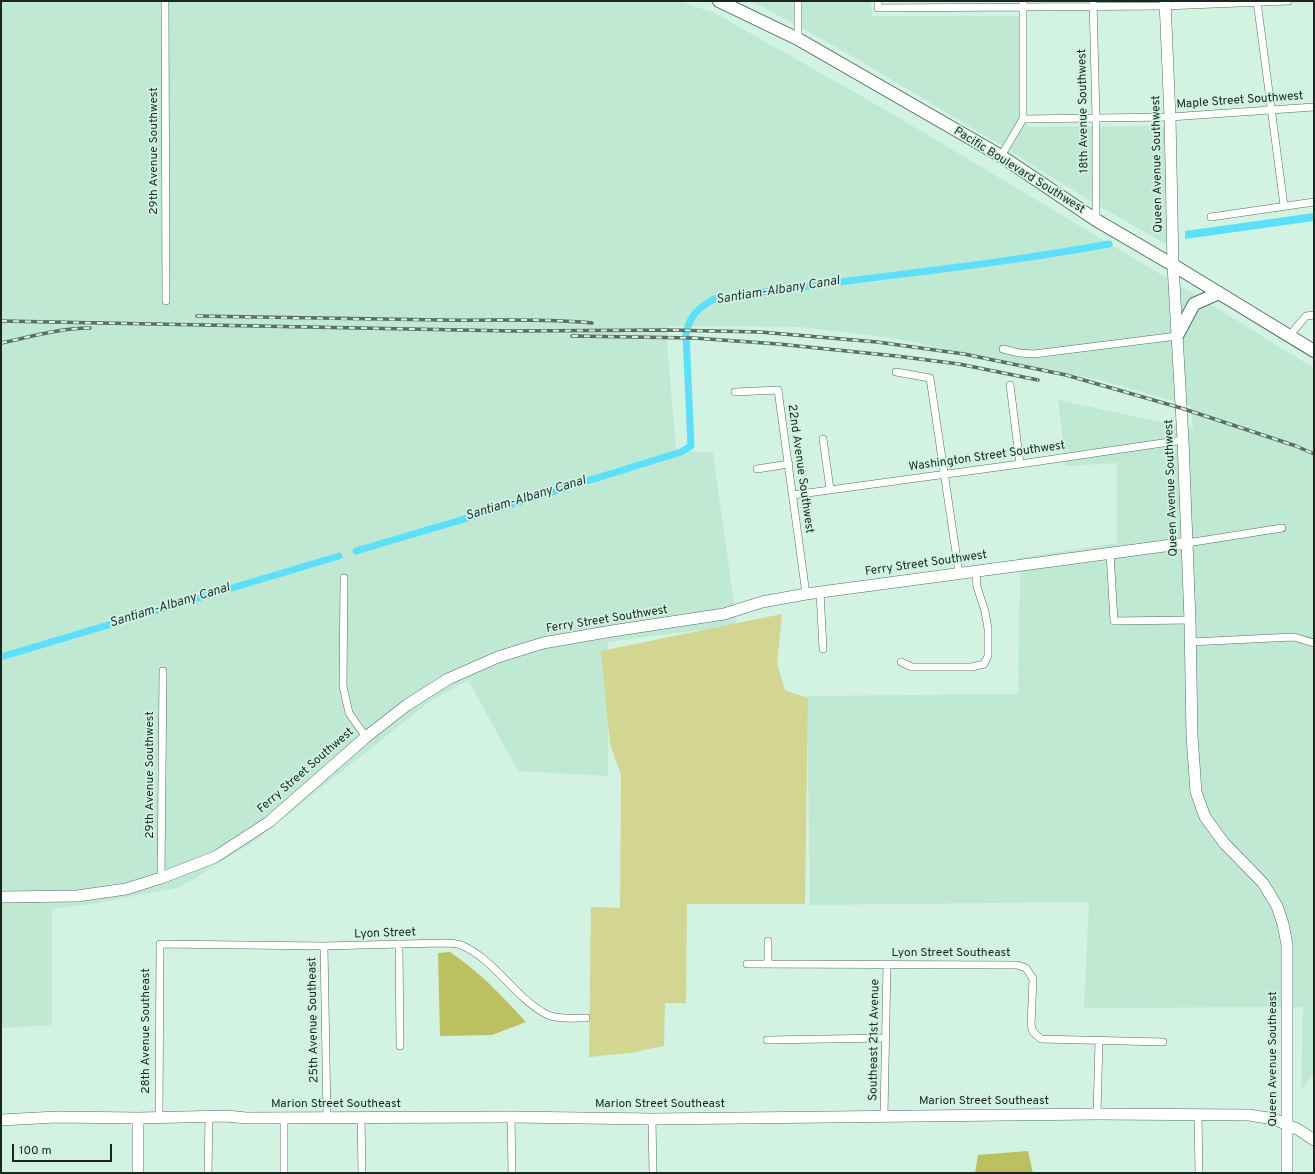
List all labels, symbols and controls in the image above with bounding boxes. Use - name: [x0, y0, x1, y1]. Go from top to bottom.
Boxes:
- street label: 18th Avenue Southwest: [1076, 49, 1092, 173]
- street label: 29th Avenue Southwest: [148, 87, 162, 215]
- street label: Maple Street Southwest: [1176, 89, 1304, 113]
- street label: Queen Avenue Southwest: [1150, 95, 1166, 233]
- street label: Pacific Boulevard Southwest: [951, 125, 1087, 217]
- water label: Santiam-Albany Canal: [715, 274, 841, 308]
- street label: 22nd Avenue Southwest: [784, 403, 816, 535]
- street label: Queen Avenue Southwest: [1162, 419, 1182, 557]
- street label: Washington Street Southwest: [908, 439, 1066, 475]
- water label: Santiam-Albany Canal: [464, 473, 588, 525]
- street label: Ferry Street Southwest: [864, 548, 988, 580]
- water label: Santiam-Albany Canal: [108, 580, 232, 632]
- street label: Ferry Street Southwest: [545, 603, 669, 637]
- street label: 29th Avenue Southwest: [144, 711, 158, 839]
- street label: Ferry Street Southwest: [255, 725, 357, 817]
- street label: Lyon Street: [354, 926, 416, 942]
- street label: Lyon Street Southeast: [892, 947, 1010, 961]
- street label: 25th Avenue Southeast: [306, 957, 322, 1083]
- street label: 28th Avenue Southeast: [140, 968, 154, 1094]
- street label: Southeast 21st Avenue: [867, 979, 883, 1101]
- street label: Queen Avenue Southeast: [1267, 991, 1281, 1127]
- street label: Marion Street Southeast: [919, 1095, 1049, 1109]
- street label: Marion Street Southeast: [271, 1098, 401, 1112]
- street label: Marion Street Southeast: [595, 1098, 725, 1112]
- scale bar: [14, 1136, 114, 1162]
- text: 100 m: [19, 1143, 52, 1159]

